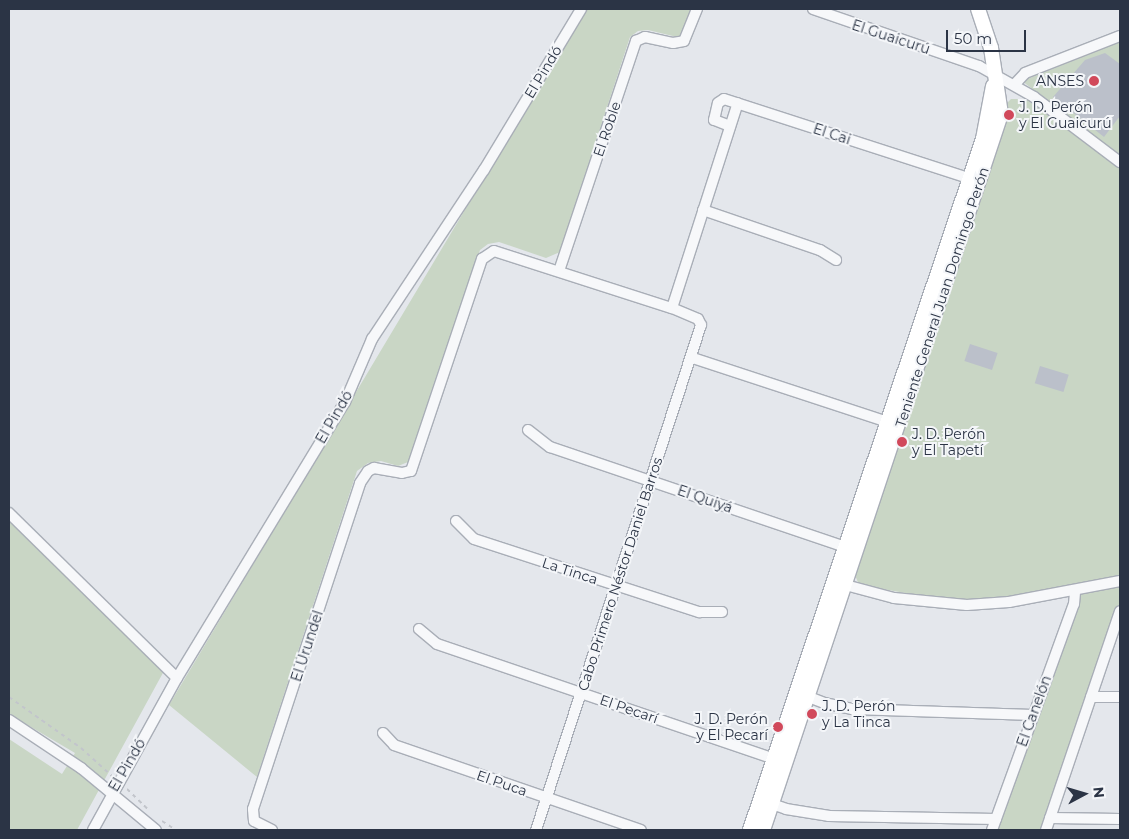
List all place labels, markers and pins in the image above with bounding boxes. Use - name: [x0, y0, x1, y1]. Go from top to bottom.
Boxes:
- place label: ANSES: [1036, 73, 1084, 89]
- marker: ANSES: [1088, 75, 1100, 87]
- place label: J. D. Perón y El Guaicurú: [1019, 99, 1112, 132]
- marker: J. D. Perón y El Guaicurú: [1003, 109, 1015, 121]
- place label: J. D. Perón y El Tapetí: [912, 426, 985, 458]
- marker: J. D. Perón y El Tapetí: [896, 436, 908, 448]
- place label: J. D. Perón y La Tinca: [822, 698, 895, 730]
- marker: J. D. Perón y La Tinca: [806, 708, 818, 720]
- place label: J. D. Perón y El Pecarí: [695, 711, 768, 744]
- marker: J. D. Perón y El Pecarí: [772, 721, 784, 733]

